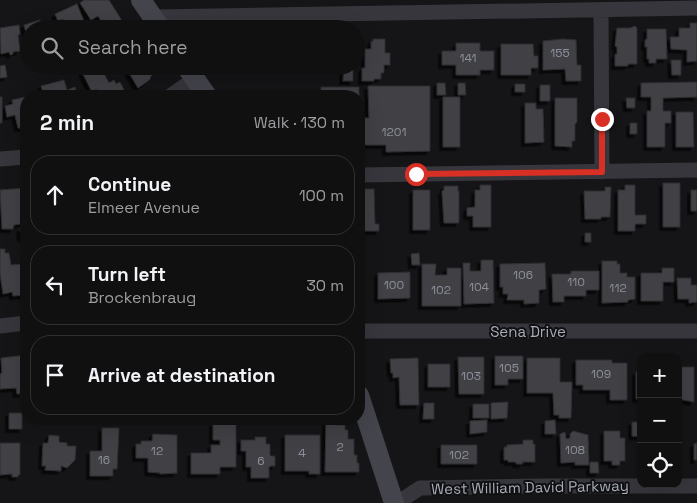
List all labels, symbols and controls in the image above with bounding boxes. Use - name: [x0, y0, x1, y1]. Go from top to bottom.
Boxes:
- search box: [20, 20, 365, 75]
- icon: search: [38, 34, 66, 62]
- text: Search here: [78, 35, 188, 60]
- house number: 155: [550, 45, 570, 61]
- house number: 141: [459, 50, 477, 66]
- route end: [591, 108, 614, 131]
- text: 2 min: [40, 109, 94, 136]
- text: Walk · 130 m: [254, 112, 345, 133]
- house number: 1201: [382, 124, 406, 140]
- route start: [405, 163, 428, 186]
- text: Continue: [88, 172, 171, 197]
- icon: ahead: [41, 181, 69, 209]
- text: 100 m: [299, 185, 344, 206]
- text: Elmeer Avenue: [88, 197, 200, 218]
- text: Turn left: [88, 262, 166, 287]
- house number: 106: [513, 267, 533, 283]
- icon: left: [41, 271, 69, 299]
- house number: 110: [567, 274, 585, 290]
- text: 30 m: [306, 275, 344, 296]
- house number: 100: [384, 277, 404, 293]
- house number: 104: [469, 279, 490, 295]
- house number: 112: [609, 280, 627, 296]
- house number: 102: [431, 282, 451, 298]
- text: Brockenbraug: [88, 287, 196, 308]
- street label: Sena Drive: [490, 322, 566, 341]
- map controls: [637, 353, 682, 488]
- button: +: [637, 353, 682, 398]
- house number: 105: [499, 360, 519, 376]
- icon: arrive: [41, 361, 69, 389]
- text: Arrive at destination: [88, 363, 276, 388]
- house number: 109: [591, 366, 611, 382]
- house number: 103: [461, 368, 481, 384]
- button: −: [637, 398, 682, 443]
- house number: 2: [336, 439, 344, 455]
- house number: 108: [565, 442, 585, 458]
- house number: 12: [151, 443, 163, 459]
- button: locate: [637, 443, 682, 488]
- house number: 4: [298, 445, 306, 461]
- house number: 102: [449, 447, 469, 463]
- house number: 16: [98, 452, 110, 468]
- house number: 6: [257, 453, 265, 469]
- street label: West William David Parkway: [431, 476, 629, 498]

